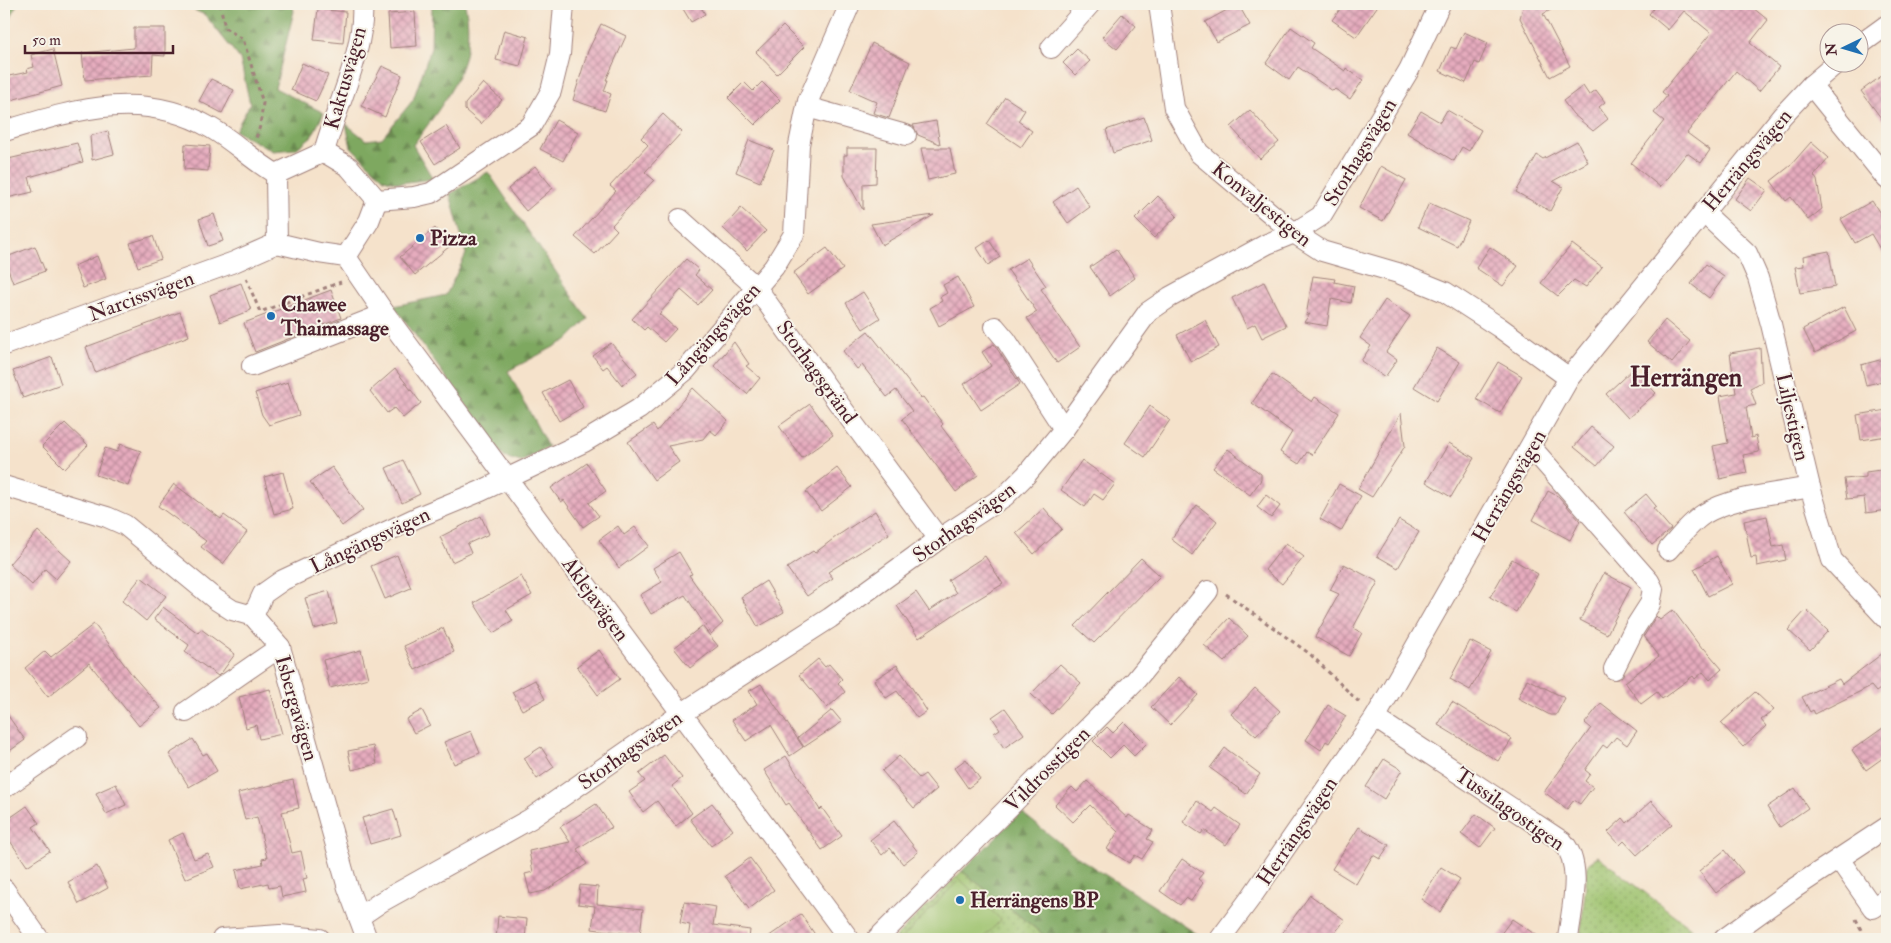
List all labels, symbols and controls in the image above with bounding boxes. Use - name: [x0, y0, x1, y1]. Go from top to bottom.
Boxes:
- scale bar: [25, 22, 172, 54]
- north arrow: [1818, 22, 1868, 72]
- street label: Kaktusvägen: [318, 24, 373, 133]
- text: 50 m: [32, 31, 61, 50]
- text: N: [1822, 42, 1841, 57]
- street label: Storhagsvägen: [1318, 93, 1403, 211]
- street label: Herrängsvägen: [1697, 103, 1798, 217]
- street label: Konvaljestigen: [1206, 156, 1317, 253]
- place label: Pizza: [430, 225, 478, 252]
- marker: Pizza: [414, 232, 426, 244]
- street label: Narcissvägen: [85, 265, 198, 328]
- street label: Långängsvägen: [660, 277, 767, 392]
- place label: Chawee Thaimassage: [280, 291, 389, 342]
- marker: Chawee Thaimassage: [265, 310, 277, 322]
- street label: Storhagsgränd: [770, 315, 864, 430]
- district label: Herrängen: [1630, 362, 1743, 395]
- street label: Liljestigen: [1769, 371, 1816, 464]
- street label: Herrängsvägen: [1466, 425, 1553, 548]
- street label: Storhagsvägen: [907, 476, 1021, 569]
- street label: Långängsvägen: [306, 501, 435, 580]
- street label: Aklejavägen: [555, 551, 635, 647]
- street label: Isbergavägen: [269, 652, 325, 764]
- street label: Storhagsvägen: [573, 705, 688, 796]
- street label: Vildrosstigen: [999, 721, 1096, 818]
- street label: Tussilagostigen: [1449, 762, 1570, 857]
- street label: Herrängsvägen: [1251, 771, 1344, 891]
- place label: Herrängens BP: [970, 887, 1099, 914]
- marker: Herrängens BP: [954, 894, 966, 906]

